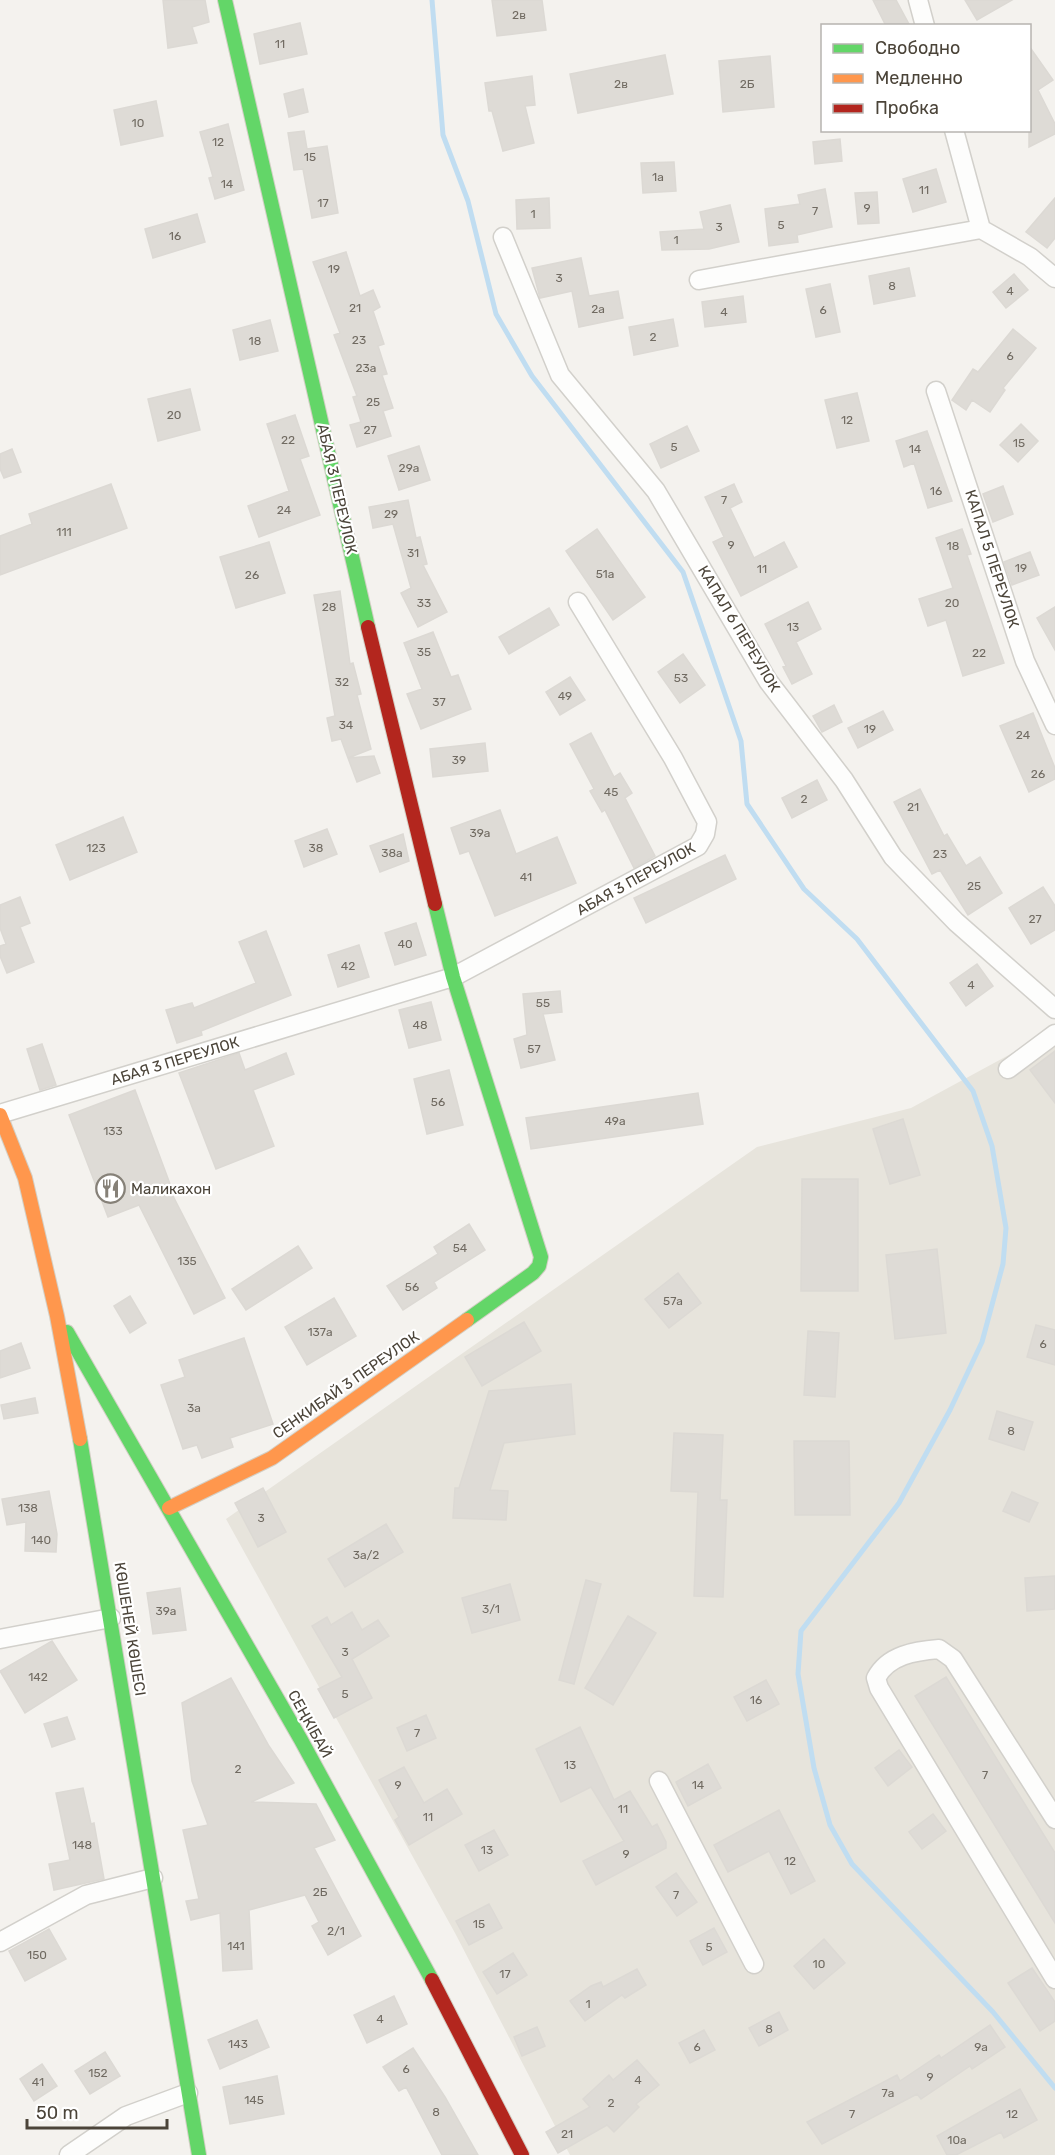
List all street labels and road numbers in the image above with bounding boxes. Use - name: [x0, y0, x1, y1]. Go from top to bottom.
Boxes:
- street label: АБАЯ 3 ПЕРЕУЛОК: [313, 422, 361, 556]
- street label: КАПАЛ 5 ПЕРЕУЛОК: [961, 488, 1023, 631]
- street label: КАПАЛ 6 ПЕРЕУЛОК: [694, 562, 784, 696]
- street label: АБАЯ 3 ПЕРЕУЛОК: [573, 839, 699, 919]
- street label: АБАЯ 3 ПЕРЕУЛОК: [109, 1033, 242, 1089]
- street label: СЕНКИБАЙ 3 ПЕРЕУЛОК: [269, 1327, 423, 1443]
- street label: КӨШЕНЕЙ КӨШЕСІ: [111, 1561, 149, 1697]
- street label: СЕҢКІБАЙ: [284, 1687, 336, 1761]

